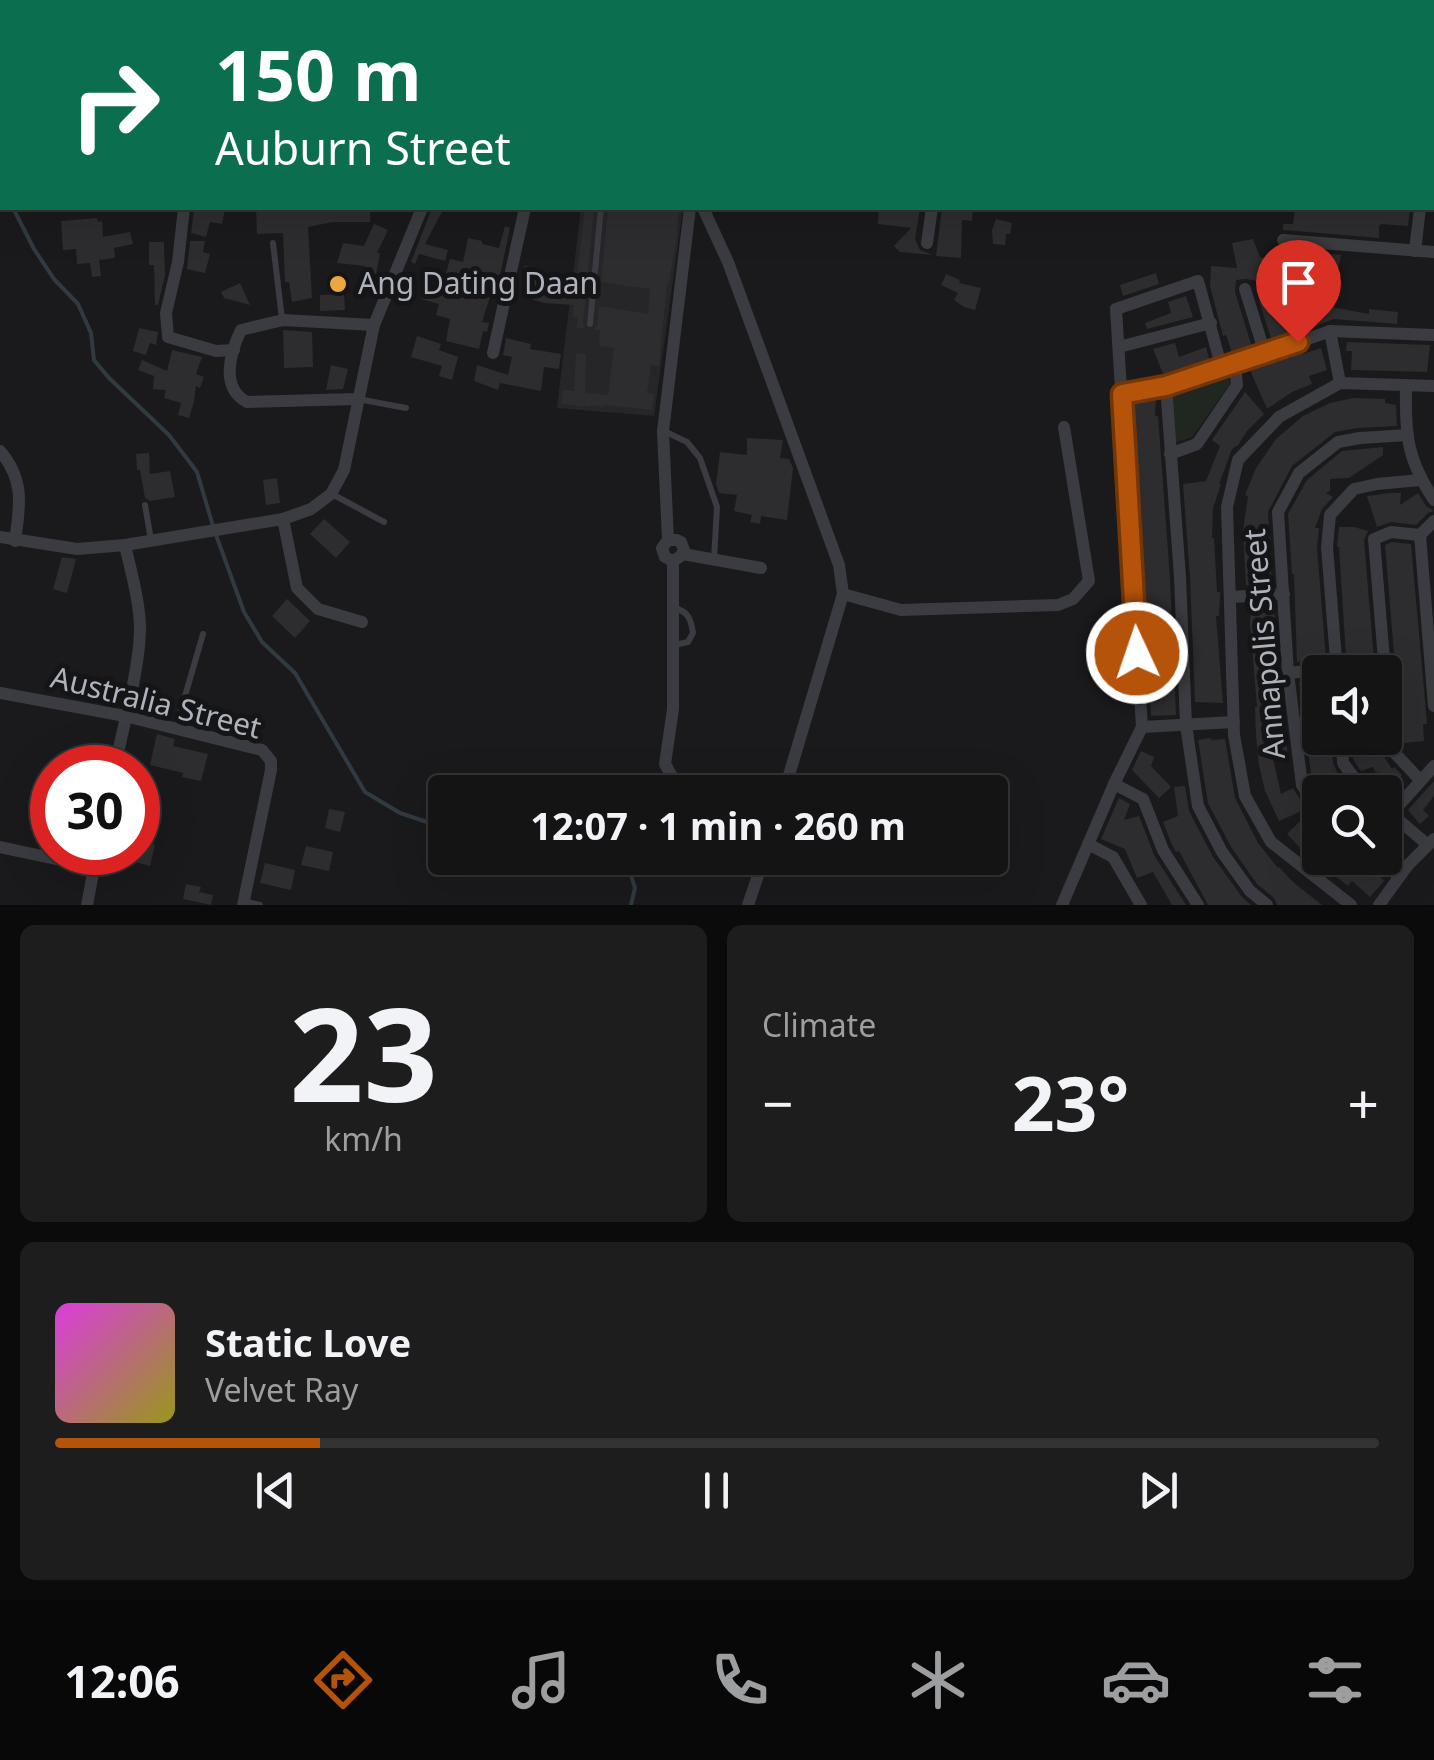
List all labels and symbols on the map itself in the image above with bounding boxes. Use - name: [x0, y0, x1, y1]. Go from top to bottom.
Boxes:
- pin: [1256, 240, 1341, 343]
- place label: Ang Dating Daan: [358, 262, 598, 303]
- marker: Ang Dating Daan: [327, 273, 349, 295]
- street label: Annapolis Street: [1233, 527, 1294, 761]
- position arrow: [1085, 601, 1189, 705]
- street label: Australia Street: [47, 656, 266, 748]
- speed limit sign: 30: [30, 745, 160, 875]

